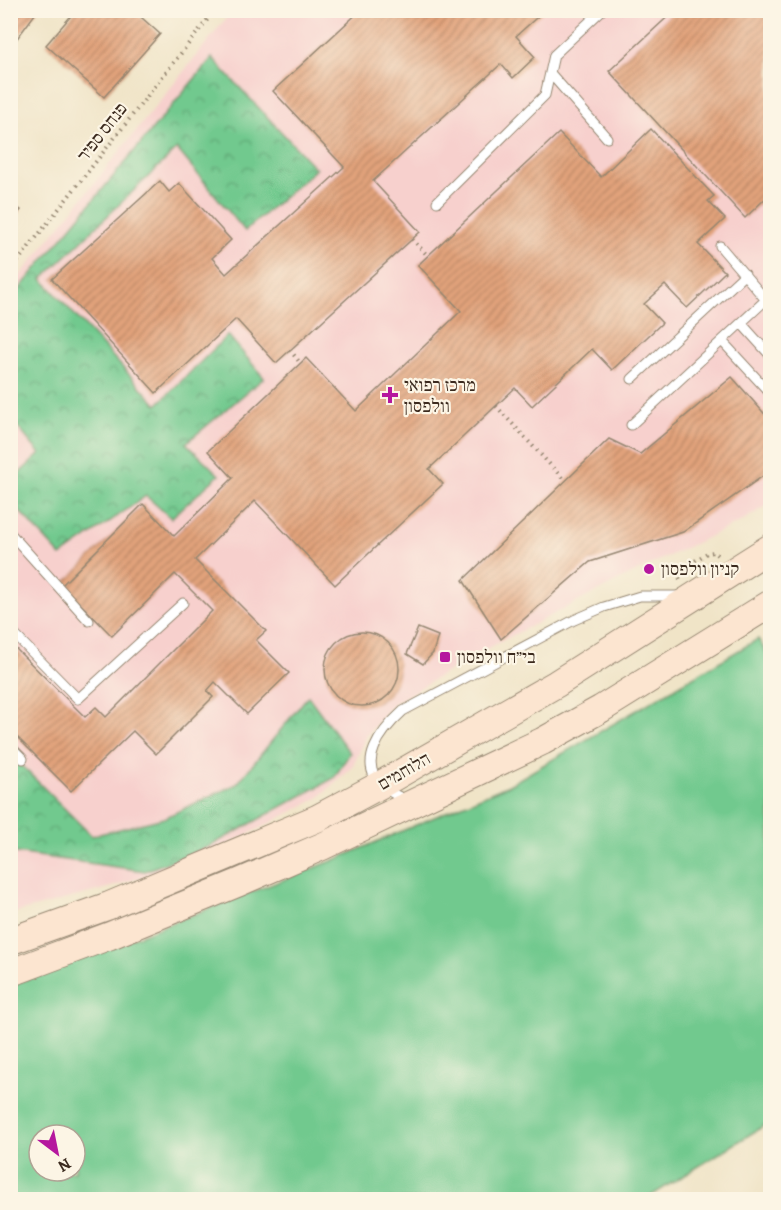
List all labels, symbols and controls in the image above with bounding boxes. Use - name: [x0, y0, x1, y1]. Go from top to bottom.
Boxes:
- street label: פנחס ספיר: [71, 97, 133, 167]
- place label: מרכז רפואי וולפסון: [404, 373, 476, 418]
- marker: מרכז רפואי וולפסון: [381, 386, 399, 404]
- place label: קניון וולפסון: [661, 557, 739, 581]
- marker: קניון וולפסון: [642, 562, 656, 576]
- place label: בי״ח וולפסון: [457, 645, 536, 669]
- marker: בי״ח וולפסון: [438, 650, 452, 664]
- street label: הלוחמים: [373, 746, 435, 796]
- north arrow: [27, 1123, 87, 1183]
- text: N: [53, 1152, 75, 1177]

